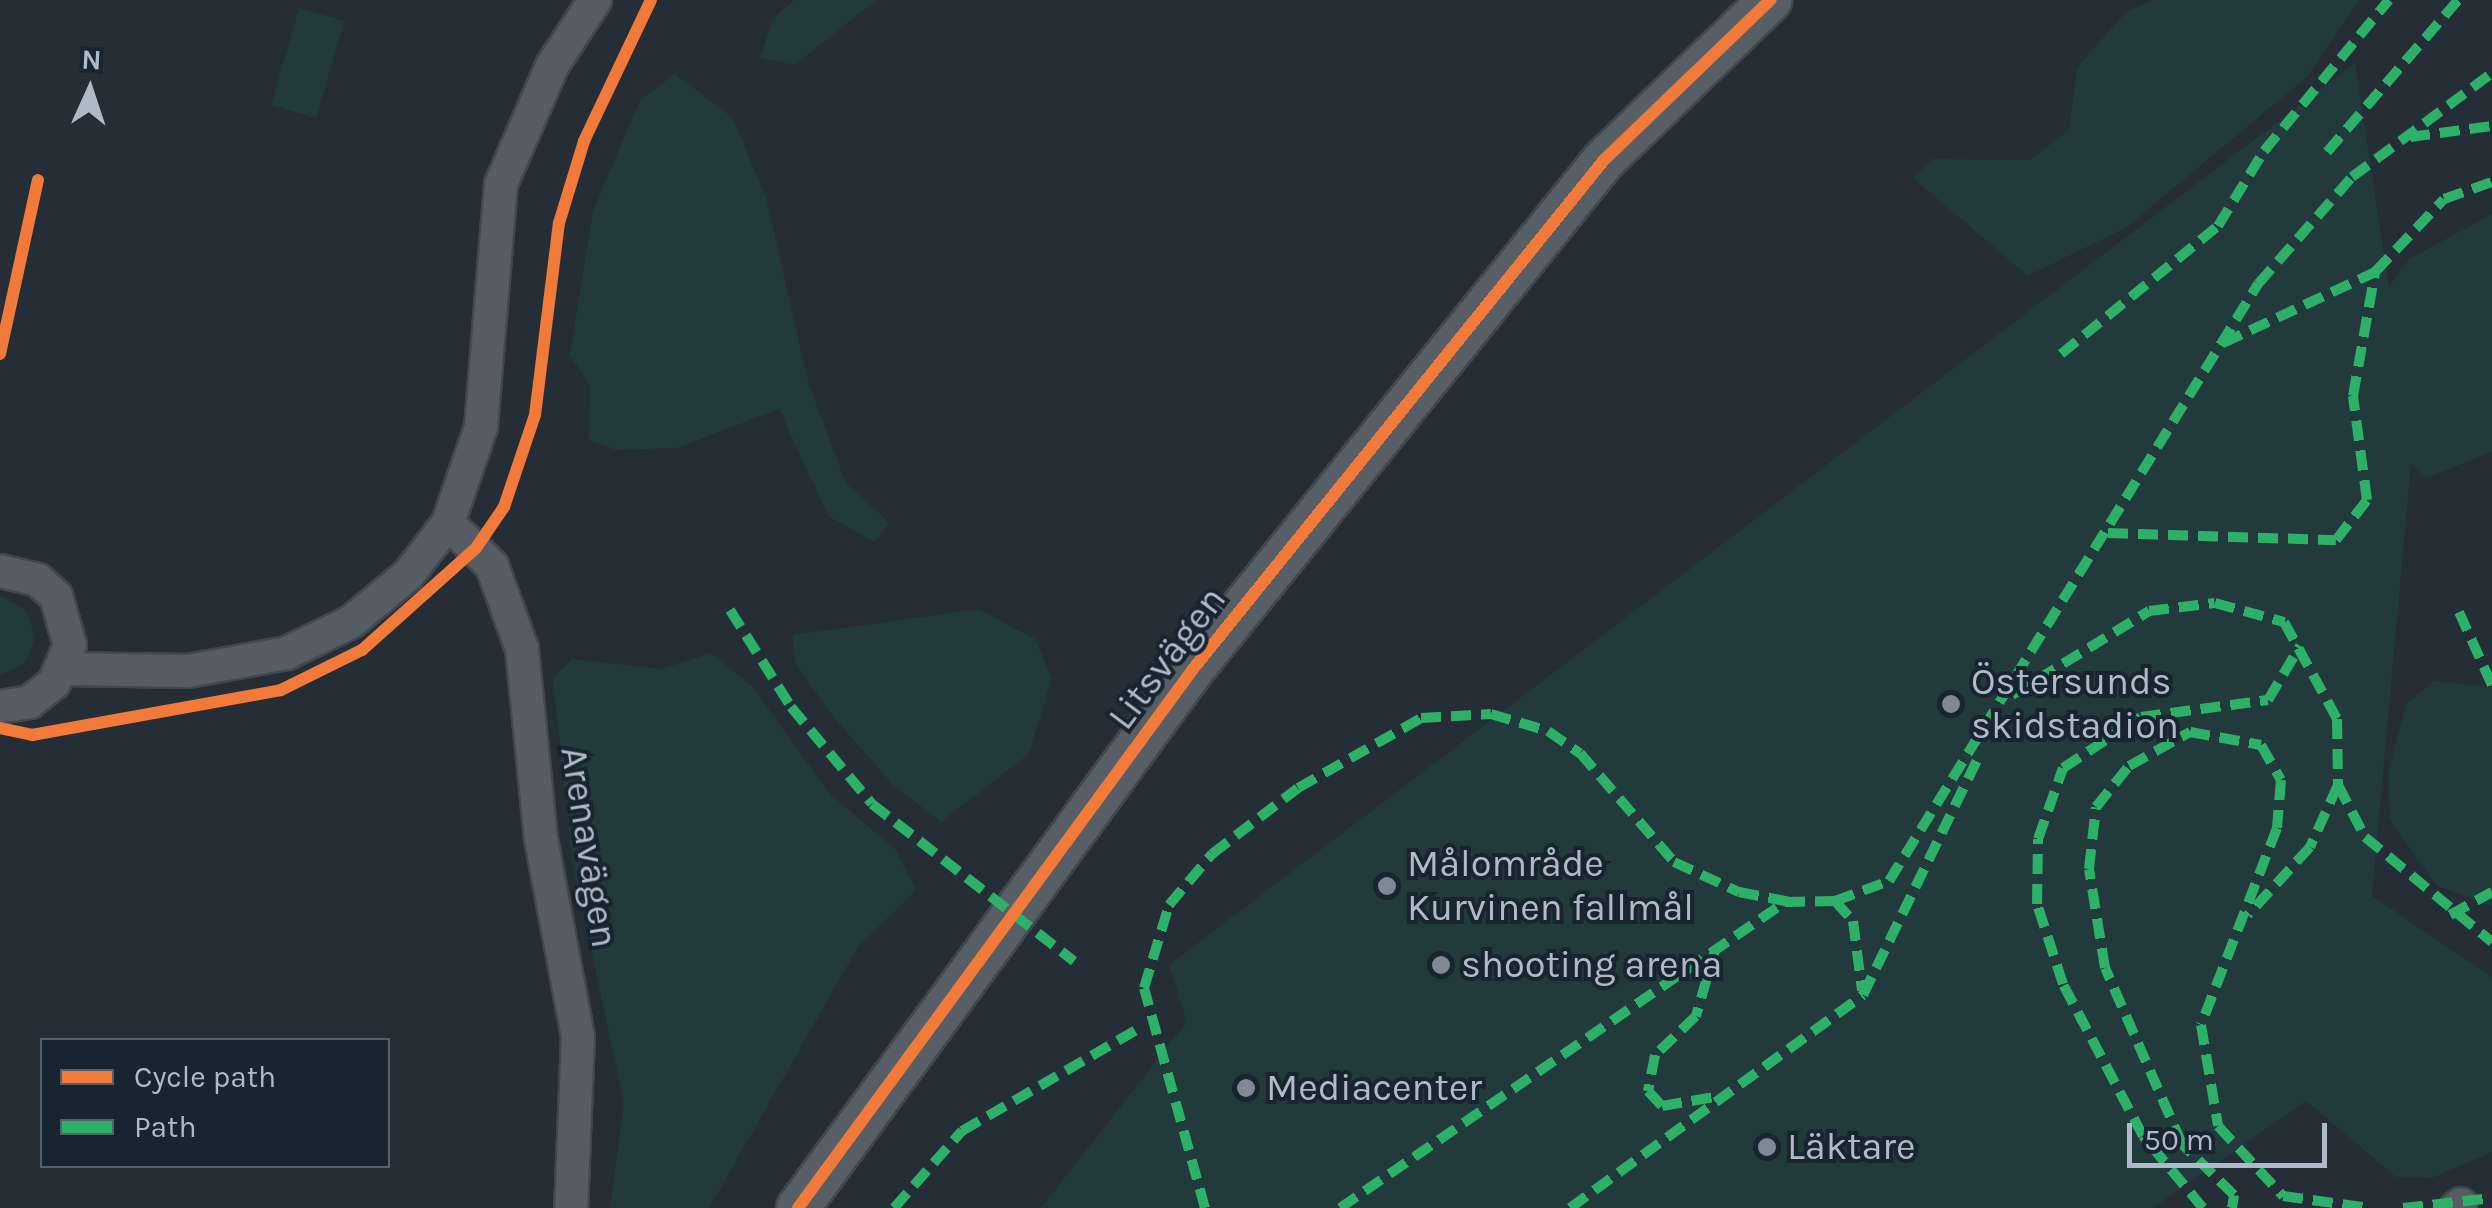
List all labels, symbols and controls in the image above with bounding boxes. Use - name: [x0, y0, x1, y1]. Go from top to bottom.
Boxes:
- north arrow: [40, 40, 140, 140]
- text: N: [81, 43, 102, 77]
- street label: Litsvägen: [1098, 577, 1236, 739]
- place label: Östersunds skidstadion: [1971, 659, 2179, 748]
- marker: Östersunds skidstadion: [1940, 693, 1962, 715]
- street label: Arenavägen: [551, 743, 627, 951]
- place label: Målområde Kurvinen fallmål: [1407, 841, 1694, 931]
- marker: Målområde Kurvinen fallmål: [1376, 875, 1398, 897]
- place label: shooting arena: [1461, 942, 1722, 988]
- marker: shooting arena: [1430, 954, 1452, 976]
- legend: [40, 1038, 390, 1168]
- text: Cycle path: [134, 1059, 276, 1095]
- place label: Mediacenter: [1266, 1065, 1482, 1111]
- marker: Mediacenter: [1235, 1077, 1257, 1099]
- scale bar: [2132, 1103, 2332, 1165]
- text: Path: [134, 1109, 197, 1145]
- text: 50 m: [2144, 1122, 2214, 1158]
- place label: Läktare: [1787, 1124, 1916, 1170]
- marker: Läktare: [1756, 1136, 1778, 1158]

